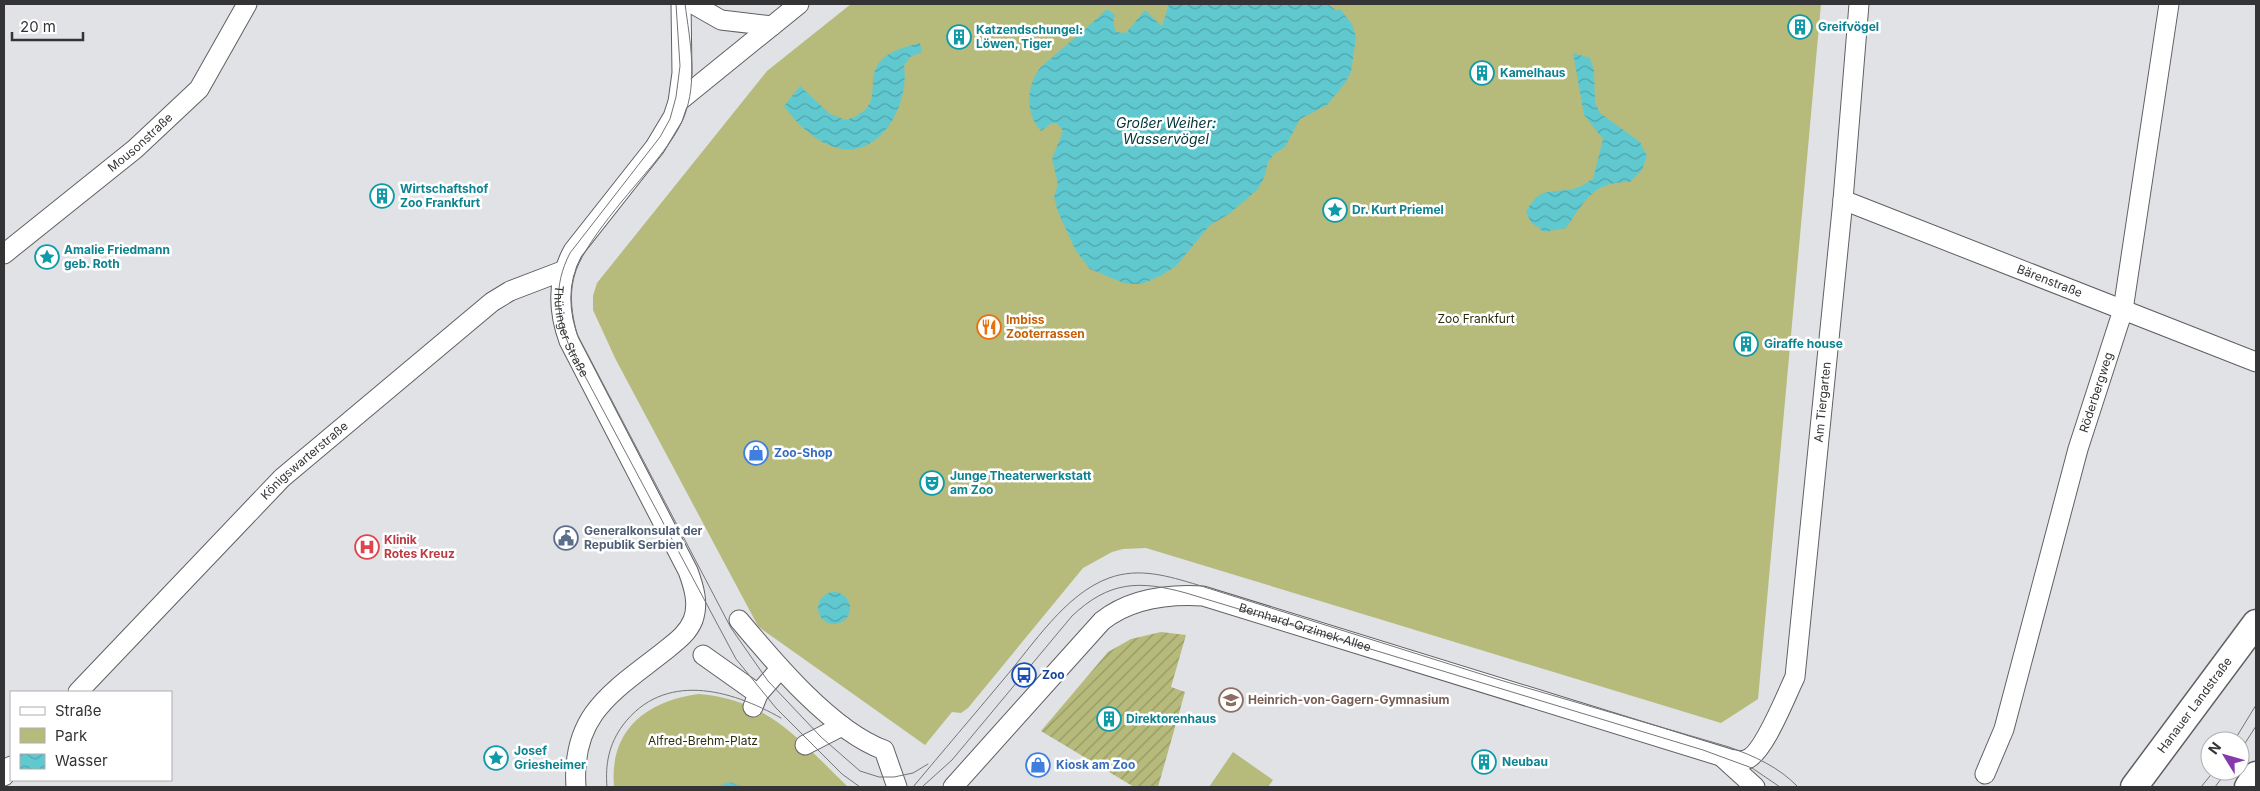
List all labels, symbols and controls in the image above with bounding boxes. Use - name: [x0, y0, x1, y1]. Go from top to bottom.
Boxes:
- scale bar: [12, 10, 84, 42]
- building icon: Greifvögel: [1787, 14, 1813, 40]
- text: 20 m: [20, 17, 56, 36]
- place label: Greifvögel: [1818, 19, 1879, 34]
- place label: Katzendschungel: Löwen, Tiger: [976, 22, 1083, 51]
- building icon: Katzendschungel: Löwen, Tiger: [946, 24, 972, 50]
- building icon: Kamelhaus: [1469, 60, 1495, 86]
- place label: Kamelhaus: [1500, 65, 1566, 80]
- street label: Mousonstraße: [104, 110, 176, 175]
- water label: Großer Weiher: Wasservögel: [1116, 114, 1216, 147]
- place label: Wirtschaftshof Zoo Frankfurt: [400, 181, 489, 210]
- building icon: Wirtschaftshof Zoo Frankfurt: [369, 183, 395, 209]
- place icon: Dr. Kurt Priemel: [1322, 197, 1348, 223]
- place label: Dr. Kurt Priemel: [1352, 202, 1444, 217]
- place label: Amalie Friedmann geb. Roth: [64, 242, 170, 271]
- place icon: Amalie Friedmann geb. Roth: [34, 244, 60, 270]
- street label: Bärenstraße: [2015, 261, 2085, 300]
- street label: Thüringer Straße: [551, 285, 592, 380]
- park label: Zoo Frankfurt: [1437, 311, 1515, 326]
- place label: Imbiss Zooterrassen: [1006, 312, 1085, 341]
- restaurant icon: Imbiss Zooterrassen: [976, 314, 1002, 340]
- building icon: Giraffe house: [1733, 331, 1759, 357]
- place label: Giraffe house: [1764, 336, 1843, 351]
- street label: Röderbergweg: [2076, 350, 2116, 434]
- street label: Am Tiergarten: [1811, 361, 1834, 443]
- street label: Königswarterstraße: [257, 418, 351, 503]
- shop icon: Zoo-Shop: [743, 440, 769, 466]
- place label: Zoo-Shop: [774, 445, 833, 460]
- place label: Junge Theaterwerkstatt am Zoo: [950, 468, 1092, 497]
- theatre icon: Junge Theaterwerkstatt am Zoo: [919, 470, 945, 496]
- place label: Generalkonsulat der Republik Serbien: [584, 523, 703, 552]
- public building icon: Generalkonsulat der Republik Serbien: [553, 525, 579, 551]
- place label: Klinik Rotes Kreuz: [384, 532, 455, 561]
- hospital icon: Klinik Rotes Kreuz: [354, 534, 380, 560]
- street label: Bernhard-Grzimek-Allee: [1237, 600, 1373, 655]
- street label: Hanauer Landstraße: [2154, 654, 2235, 756]
- bus stop icon: Zoo: [1011, 662, 1037, 688]
- place label: Zoo: [1042, 667, 1065, 682]
- school or university icon: Heinrich-von-Gagern-Gymnasium: [1218, 687, 1244, 713]
- legend: [10, 691, 172, 781]
- place label: Heinrich-von-Gagern-Gymnasium: [1248, 692, 1449, 707]
- text: Straße: [55, 701, 102, 720]
- building icon: Direktorenhaus: [1096, 706, 1122, 732]
- place label: Direktorenhaus: [1126, 711, 1216, 726]
- text: Park: [55, 726, 88, 745]
- north arrow: [2200, 731, 2250, 781]
- park label: Alfred-Brehm-Platz: [648, 733, 758, 748]
- text: N: [2204, 738, 2224, 757]
- place label: Josef Griesheimer: [514, 743, 586, 772]
- place icon: Josef Griesheimer: [483, 745, 509, 771]
- building icon: Neubau: [1471, 749, 1497, 775]
- text: Wasser: [55, 751, 108, 770]
- shop icon: Kiosk am Zoo: [1025, 752, 1051, 778]
- place label: Neubau: [1502, 754, 1548, 769]
- place label: Kiosk am Zoo: [1056, 757, 1135, 772]

